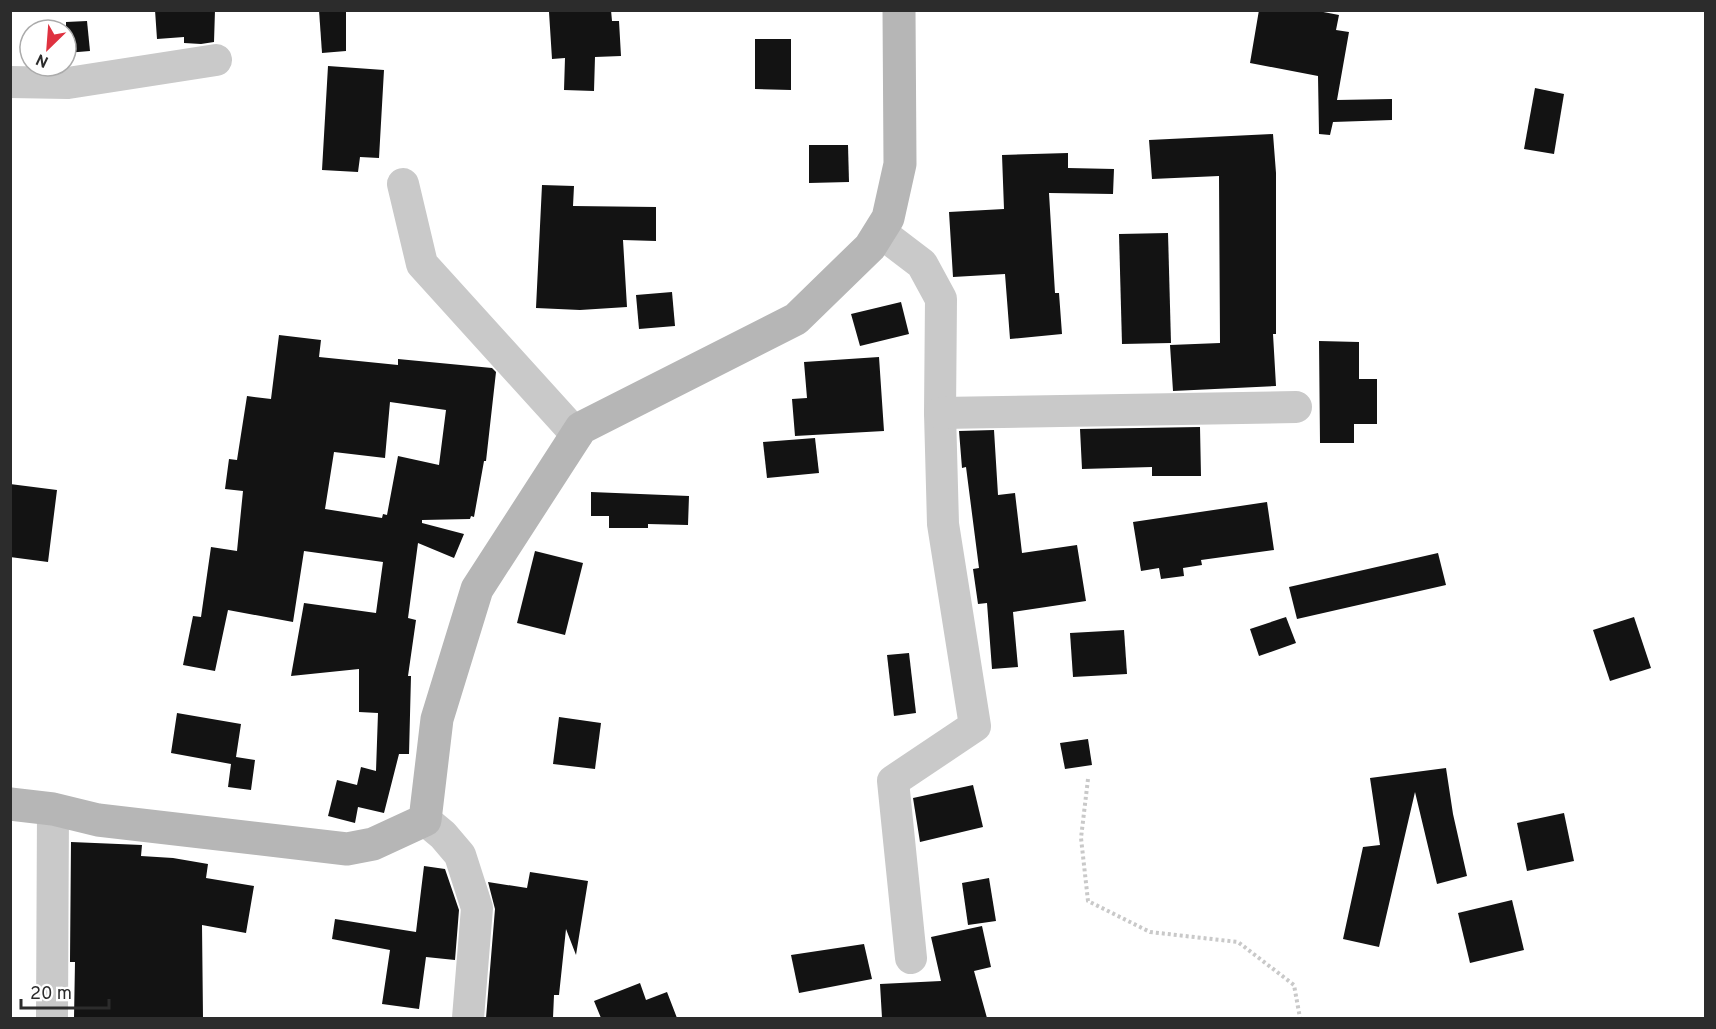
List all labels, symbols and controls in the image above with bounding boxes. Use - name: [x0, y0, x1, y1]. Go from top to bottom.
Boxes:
- north arrow: [18, 18, 78, 78]
- text: N: [33, 48, 52, 71]
- scale bar: [21, 972, 110, 1010]
- text: 20 m: [30, 983, 72, 1006]

